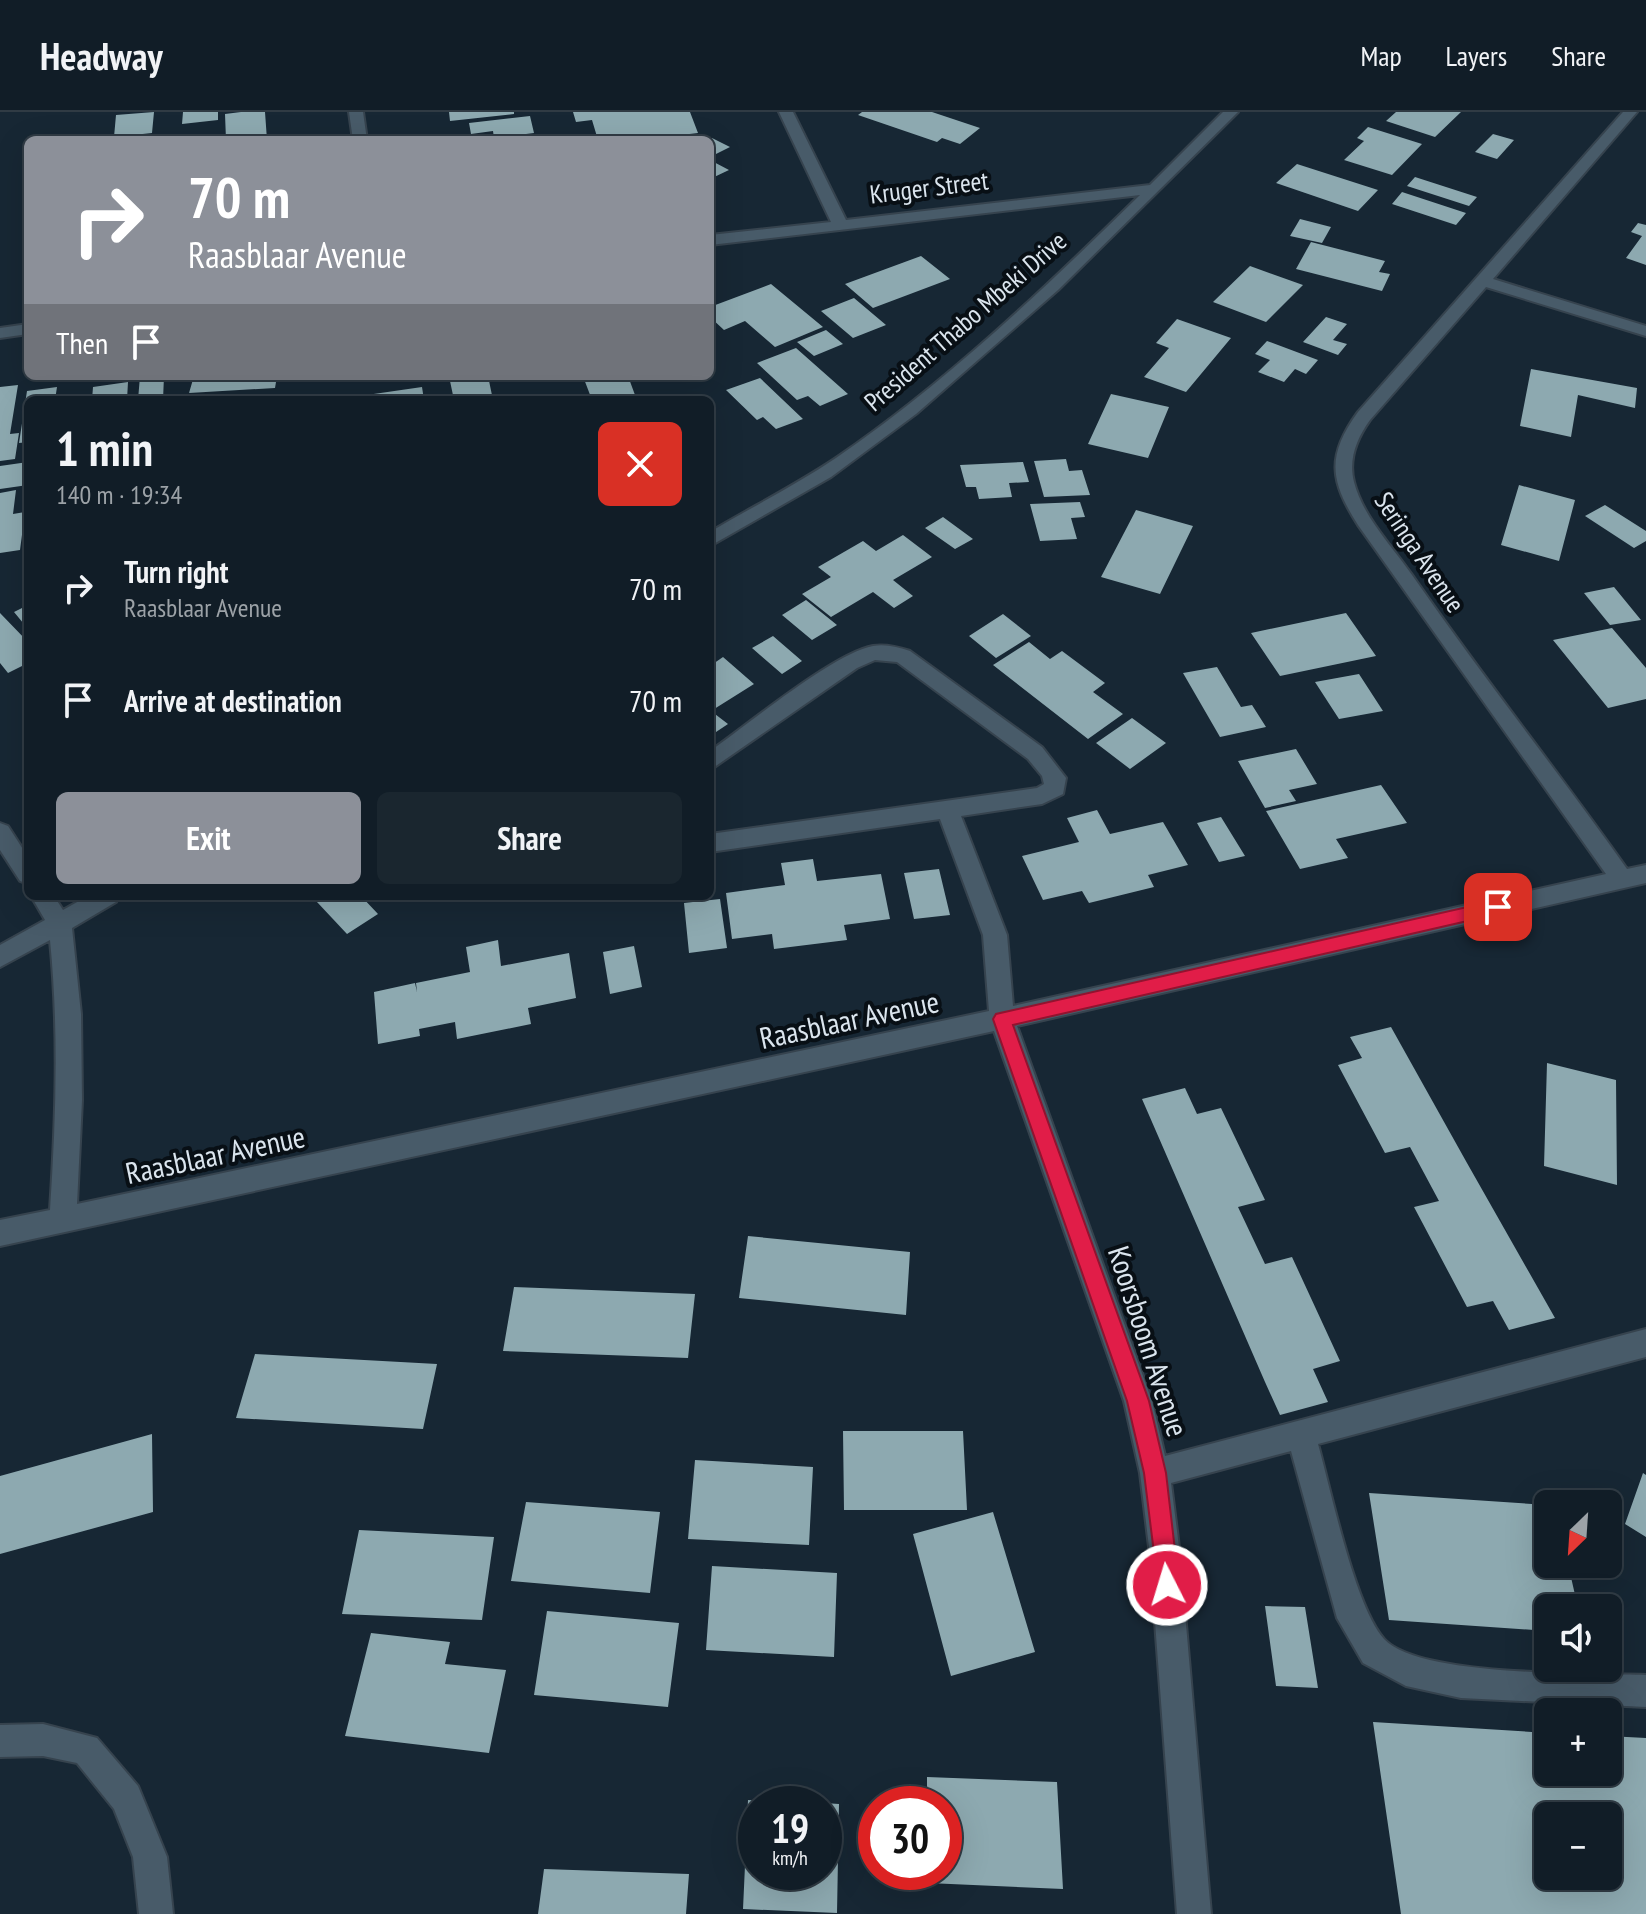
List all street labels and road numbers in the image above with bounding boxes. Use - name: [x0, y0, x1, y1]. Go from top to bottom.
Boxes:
- street label: Kruger Street: [868, 163, 990, 211]
- street label: President Thabo Mbeki Drive: [857, 224, 1073, 418]
- street label: Seringa Avenue: [1368, 485, 1472, 619]
- street label: Raasblaar Avenue: [756, 981, 942, 1057]
- street label: Raasblaar Avenue: [122, 1116, 308, 1192]
- street label: Koorsboom Avenue: [1100, 1241, 1198, 1441]

